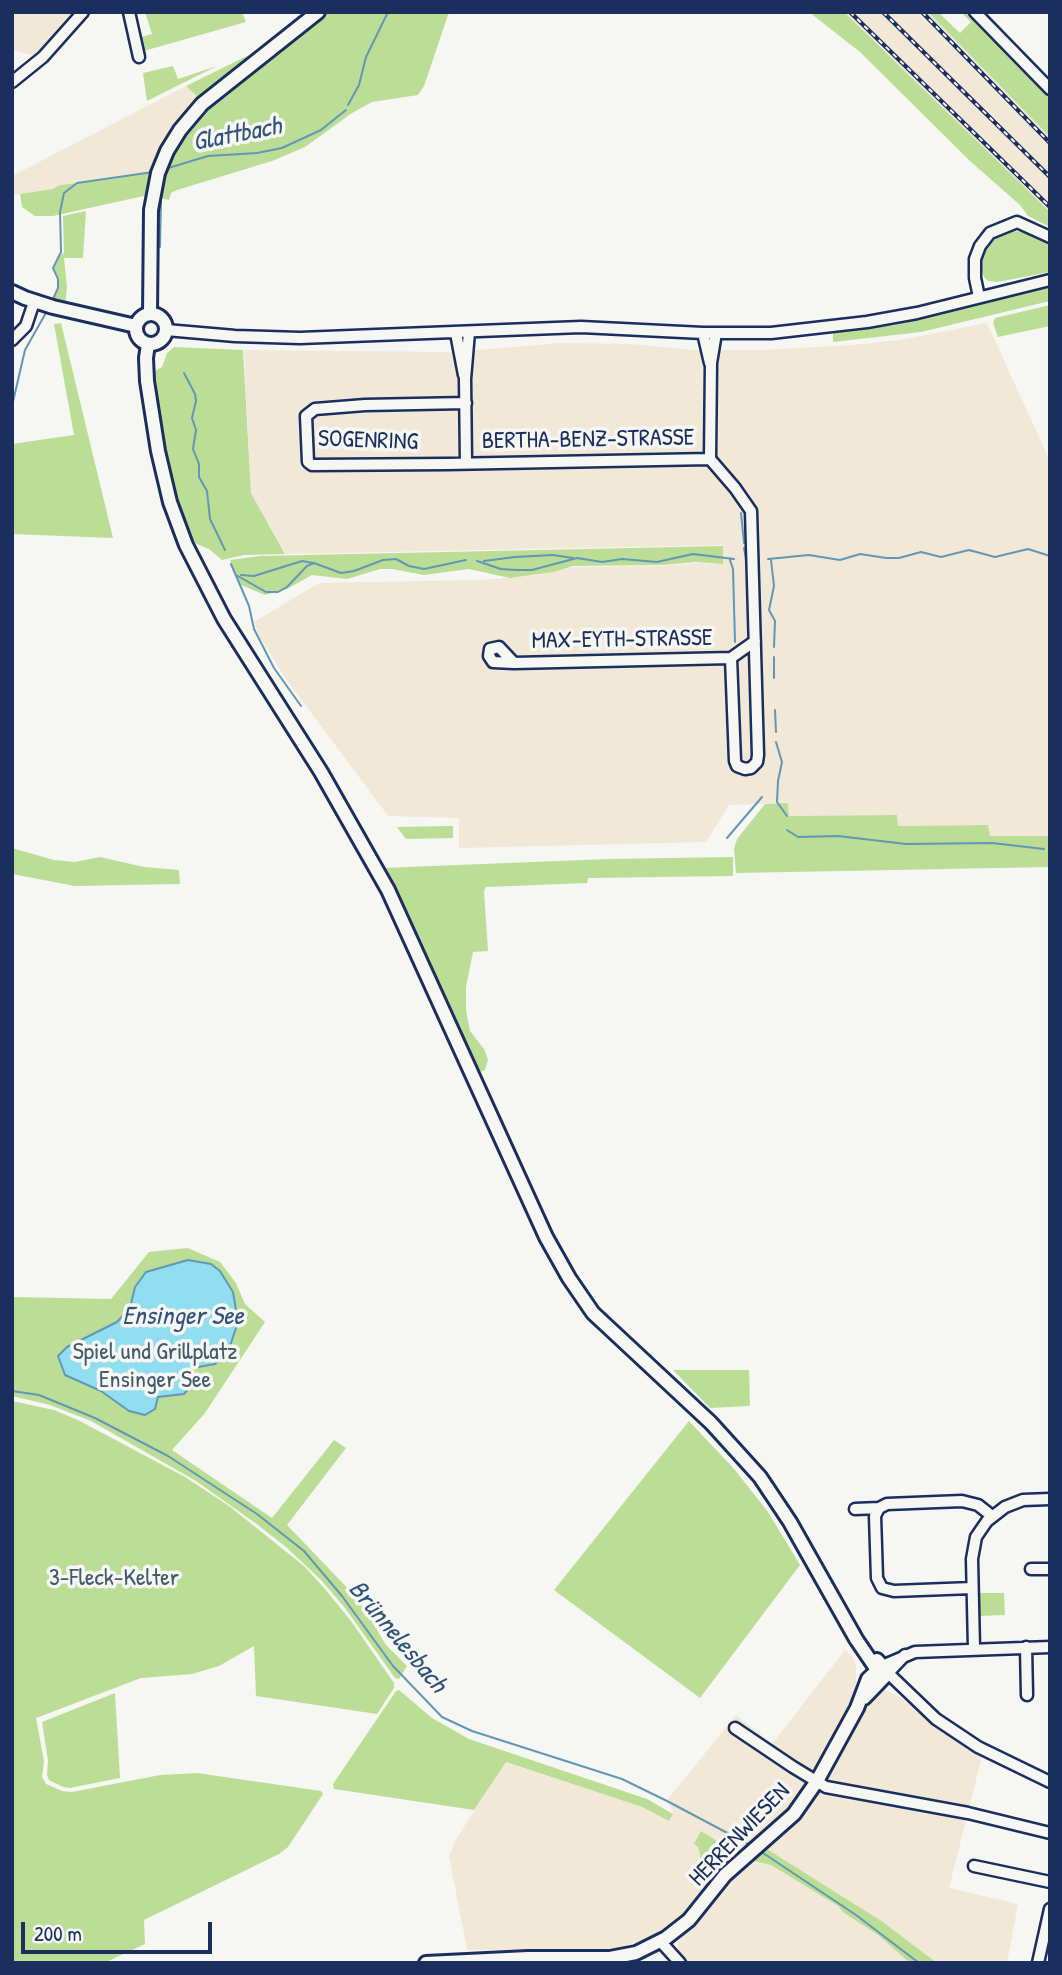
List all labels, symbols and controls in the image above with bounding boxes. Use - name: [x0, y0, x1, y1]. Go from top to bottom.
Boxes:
- water label: Glattbach: [190, 111, 284, 159]
- street label: BERTHA-BENZ-STRASSE: [482, 424, 694, 456]
- street label: SOGENRING: [317, 425, 419, 457]
- street label: MAX-EYTH-STRASSE: [531, 624, 713, 656]
- water label: Ensinger See: [122, 1301, 244, 1333]
- park label: Spiel und Grillplatz Ensinger See: [73, 1339, 237, 1395]
- park label: 3-Fleck-Kelter: [49, 1565, 179, 1593]
- water label: Brünnelesbach: [341, 1575, 453, 1699]
- street label: HERRENWIESEN: [684, 1777, 796, 1893]
- scale bar: [24, 1909, 215, 1953]
- text: 200 m: [34, 1919, 82, 1948]

